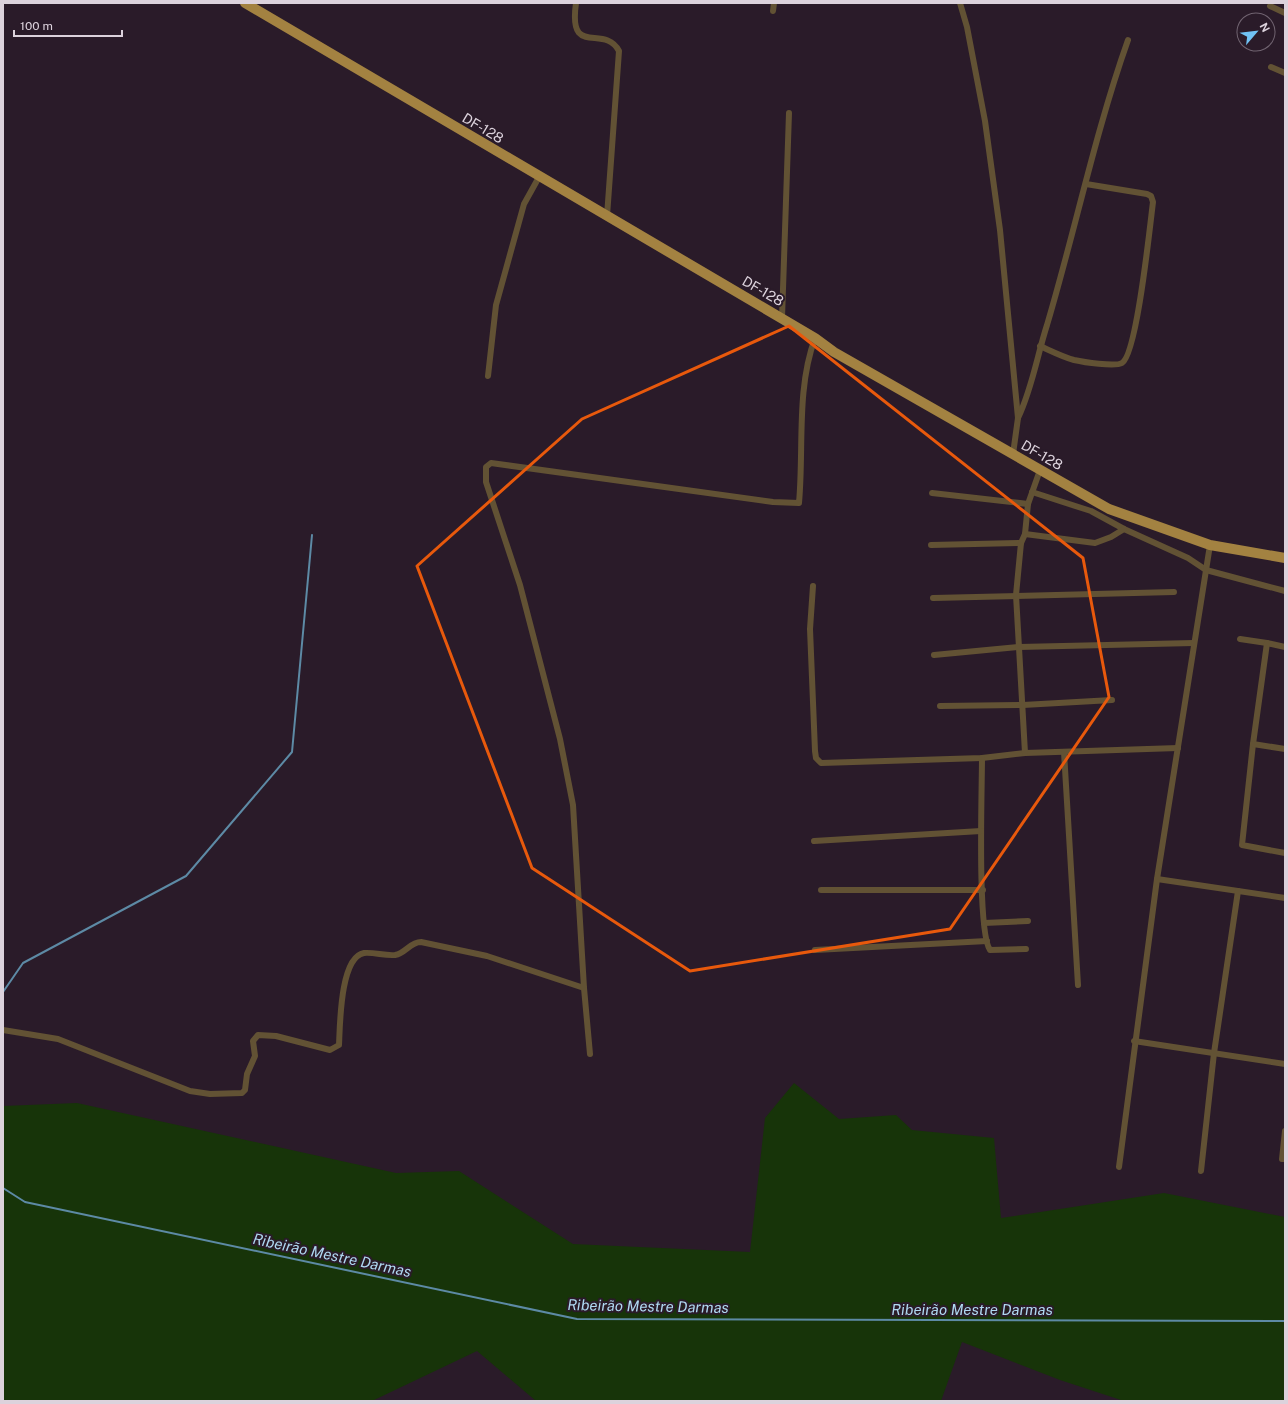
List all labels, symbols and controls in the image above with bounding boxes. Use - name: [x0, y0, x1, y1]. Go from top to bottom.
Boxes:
- scale bar: [14, 12, 122, 38]
- north arrow: [1236, 12, 1276, 52]
- text: 100 m: [20, 19, 53, 33]
- text: N: [1258, 21, 1272, 34]
- street label: DF-128: [459, 109, 507, 147]
- street label: DF-128: [739, 273, 787, 309]
- street label: DF-128: [1018, 437, 1066, 473]
- water label: Ribeirão Mestre Darmas: [251, 1230, 413, 1280]
- water label: Ribeirão Mestre Darmas: [567, 1296, 729, 1316]
- water label: Ribeirão Mestre Darmas: [891, 1301, 1053, 1318]

